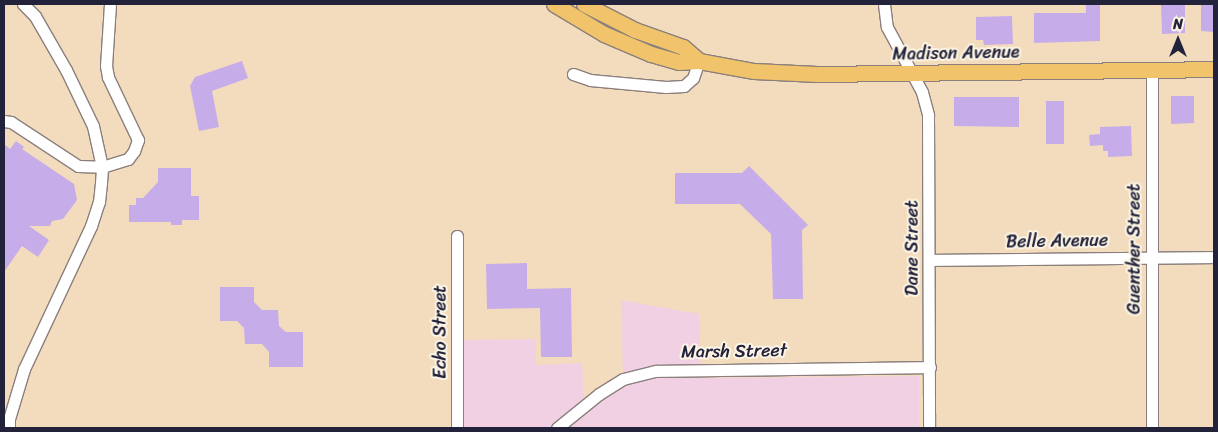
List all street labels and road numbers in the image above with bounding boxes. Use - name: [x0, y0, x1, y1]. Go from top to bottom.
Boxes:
- street label: Madison Avenue: [892, 41, 1020, 65]
- street label: Guenther Street: [1123, 184, 1145, 314]
- street label: Dane Street: [901, 200, 923, 296]
- street label: Belle Avenue: [1006, 229, 1108, 253]
- street label: Echo Street: [429, 285, 451, 379]
- street label: Marsh Street: [681, 339, 787, 363]

